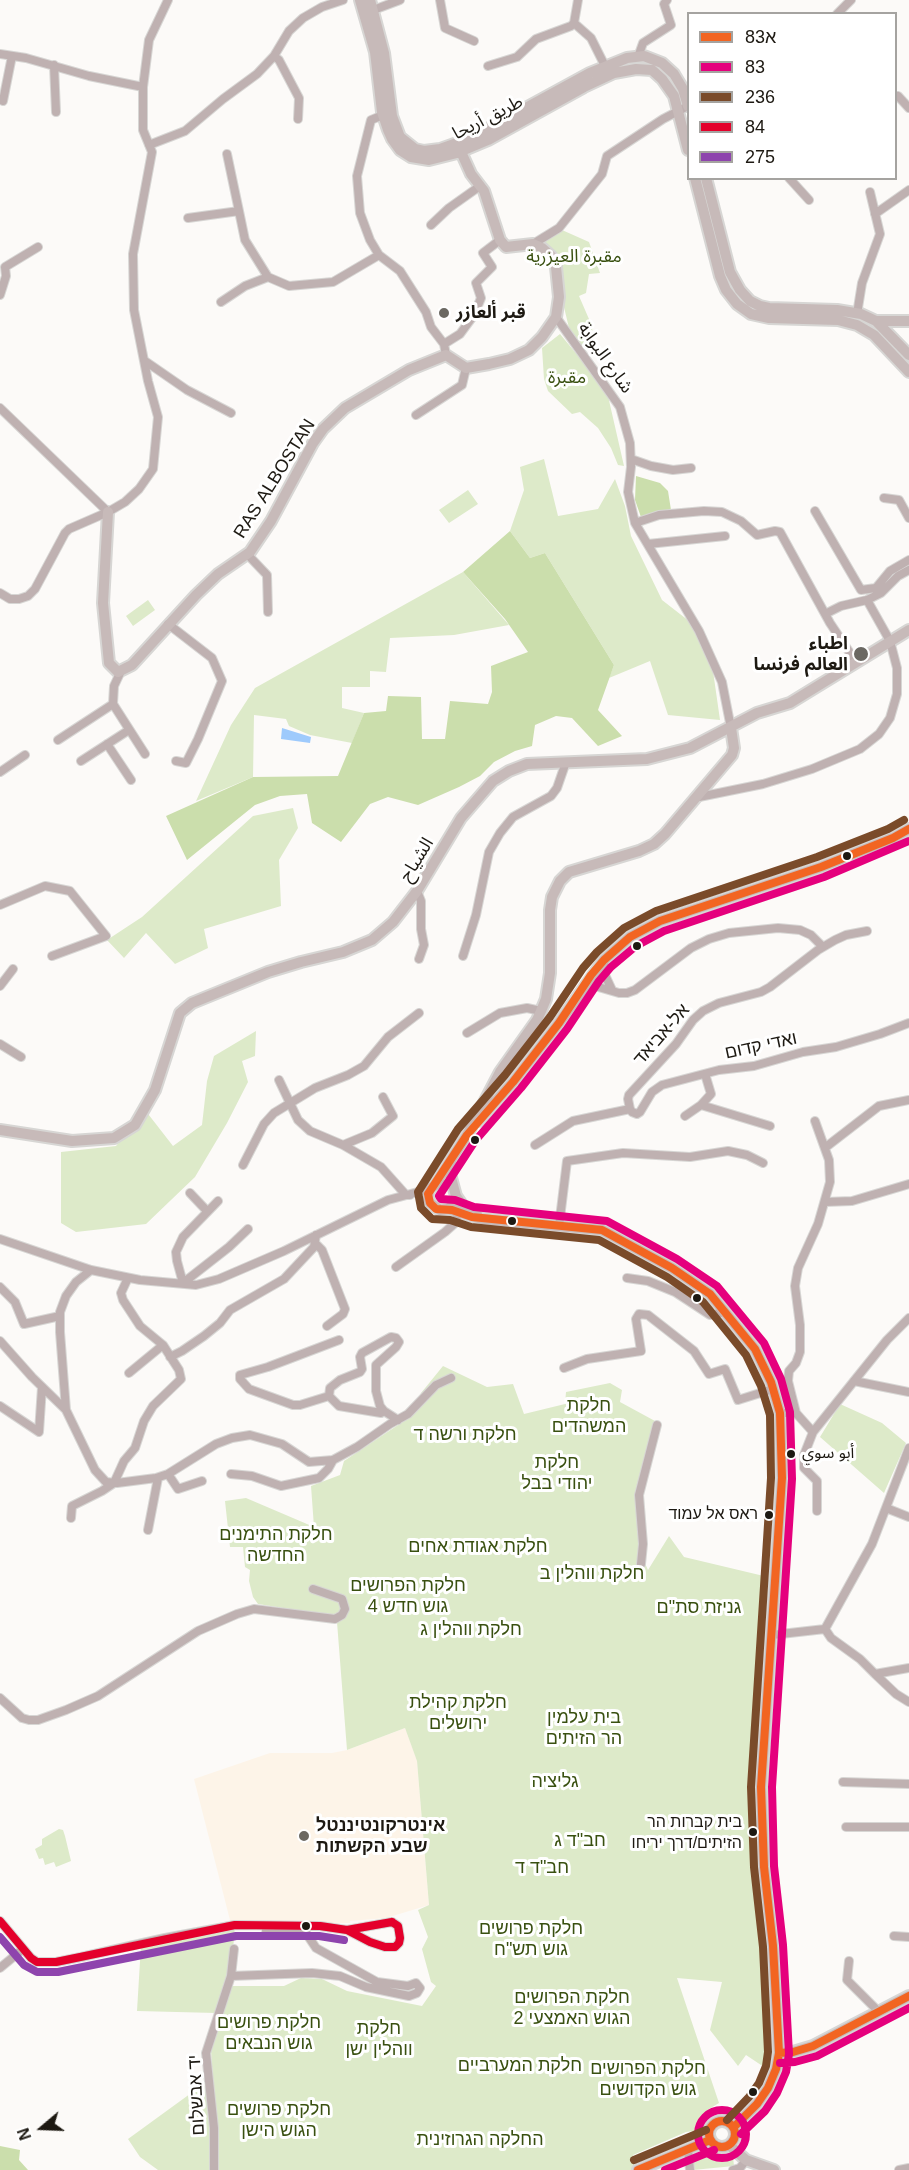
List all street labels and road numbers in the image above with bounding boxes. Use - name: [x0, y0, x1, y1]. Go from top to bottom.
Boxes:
- street label: طريق أريحا: [449, 91, 527, 145]
- street label: شارع البوابة: [573, 318, 637, 398]
- street label: RAS ALBOSTAN: [230, 415, 320, 543]
- street label: الشياح: [395, 834, 439, 886]
- street label: אל-אביאד: [629, 1000, 695, 1070]
- street label: ואדי קדום: [723, 1028, 799, 1064]
- street label: יד אבשלום: [184, 2054, 210, 2136]

